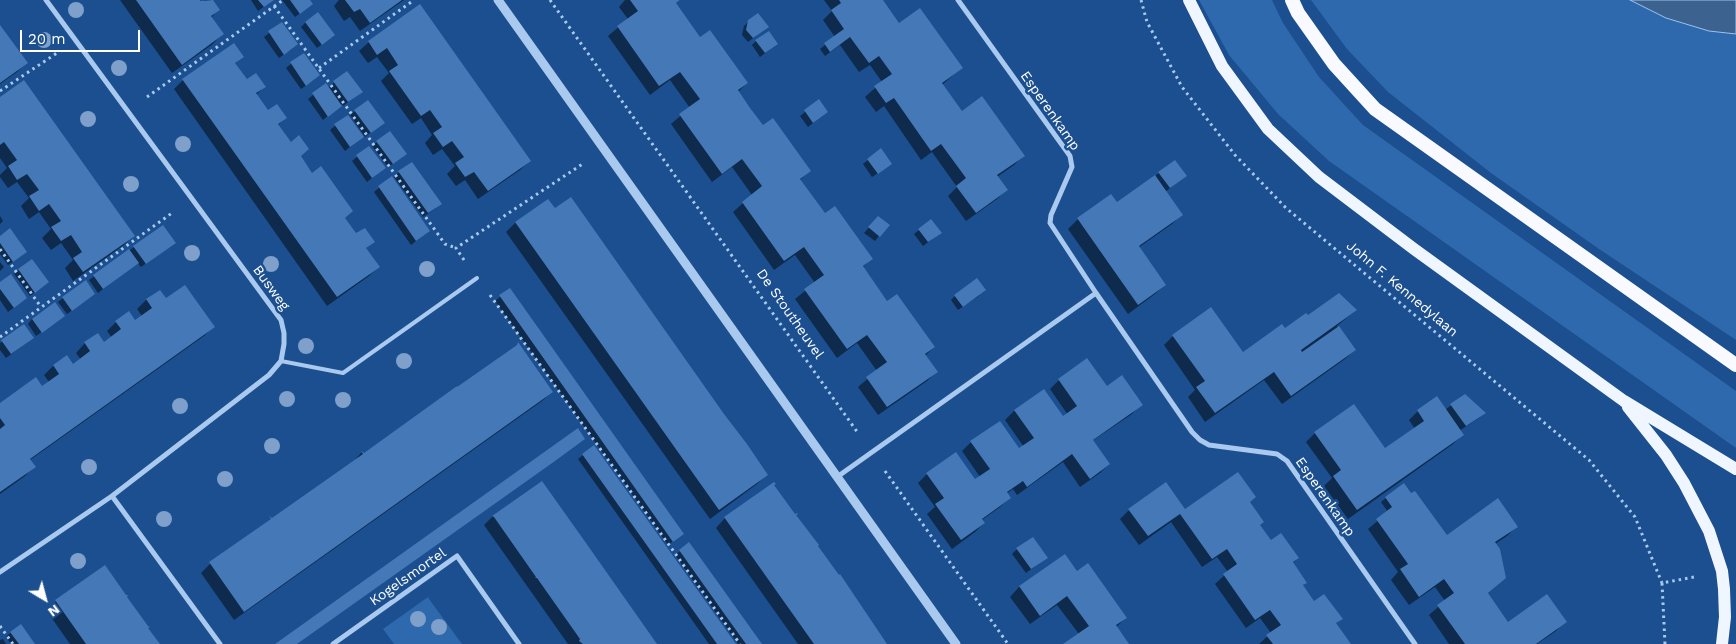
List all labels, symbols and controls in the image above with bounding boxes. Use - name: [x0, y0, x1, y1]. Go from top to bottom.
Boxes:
- scale bar: [22, 20, 142, 52]
- text: 20 m: [28, 30, 66, 48]
- street label: Esperenkamp: [1016, 68, 1084, 154]
- street label: John F. Kennedylaan: [1343, 237, 1461, 341]
- street label: Busweg: [249, 262, 293, 314]
- street label: De Stoutheuvel: [753, 266, 827, 362]
- street label: Esperenkamp: [1291, 454, 1359, 540]
- street label: Kogelsmortel: [367, 544, 449, 610]
- north arrow: [20, 574, 70, 624]
- text: N: [45, 601, 63, 620]

